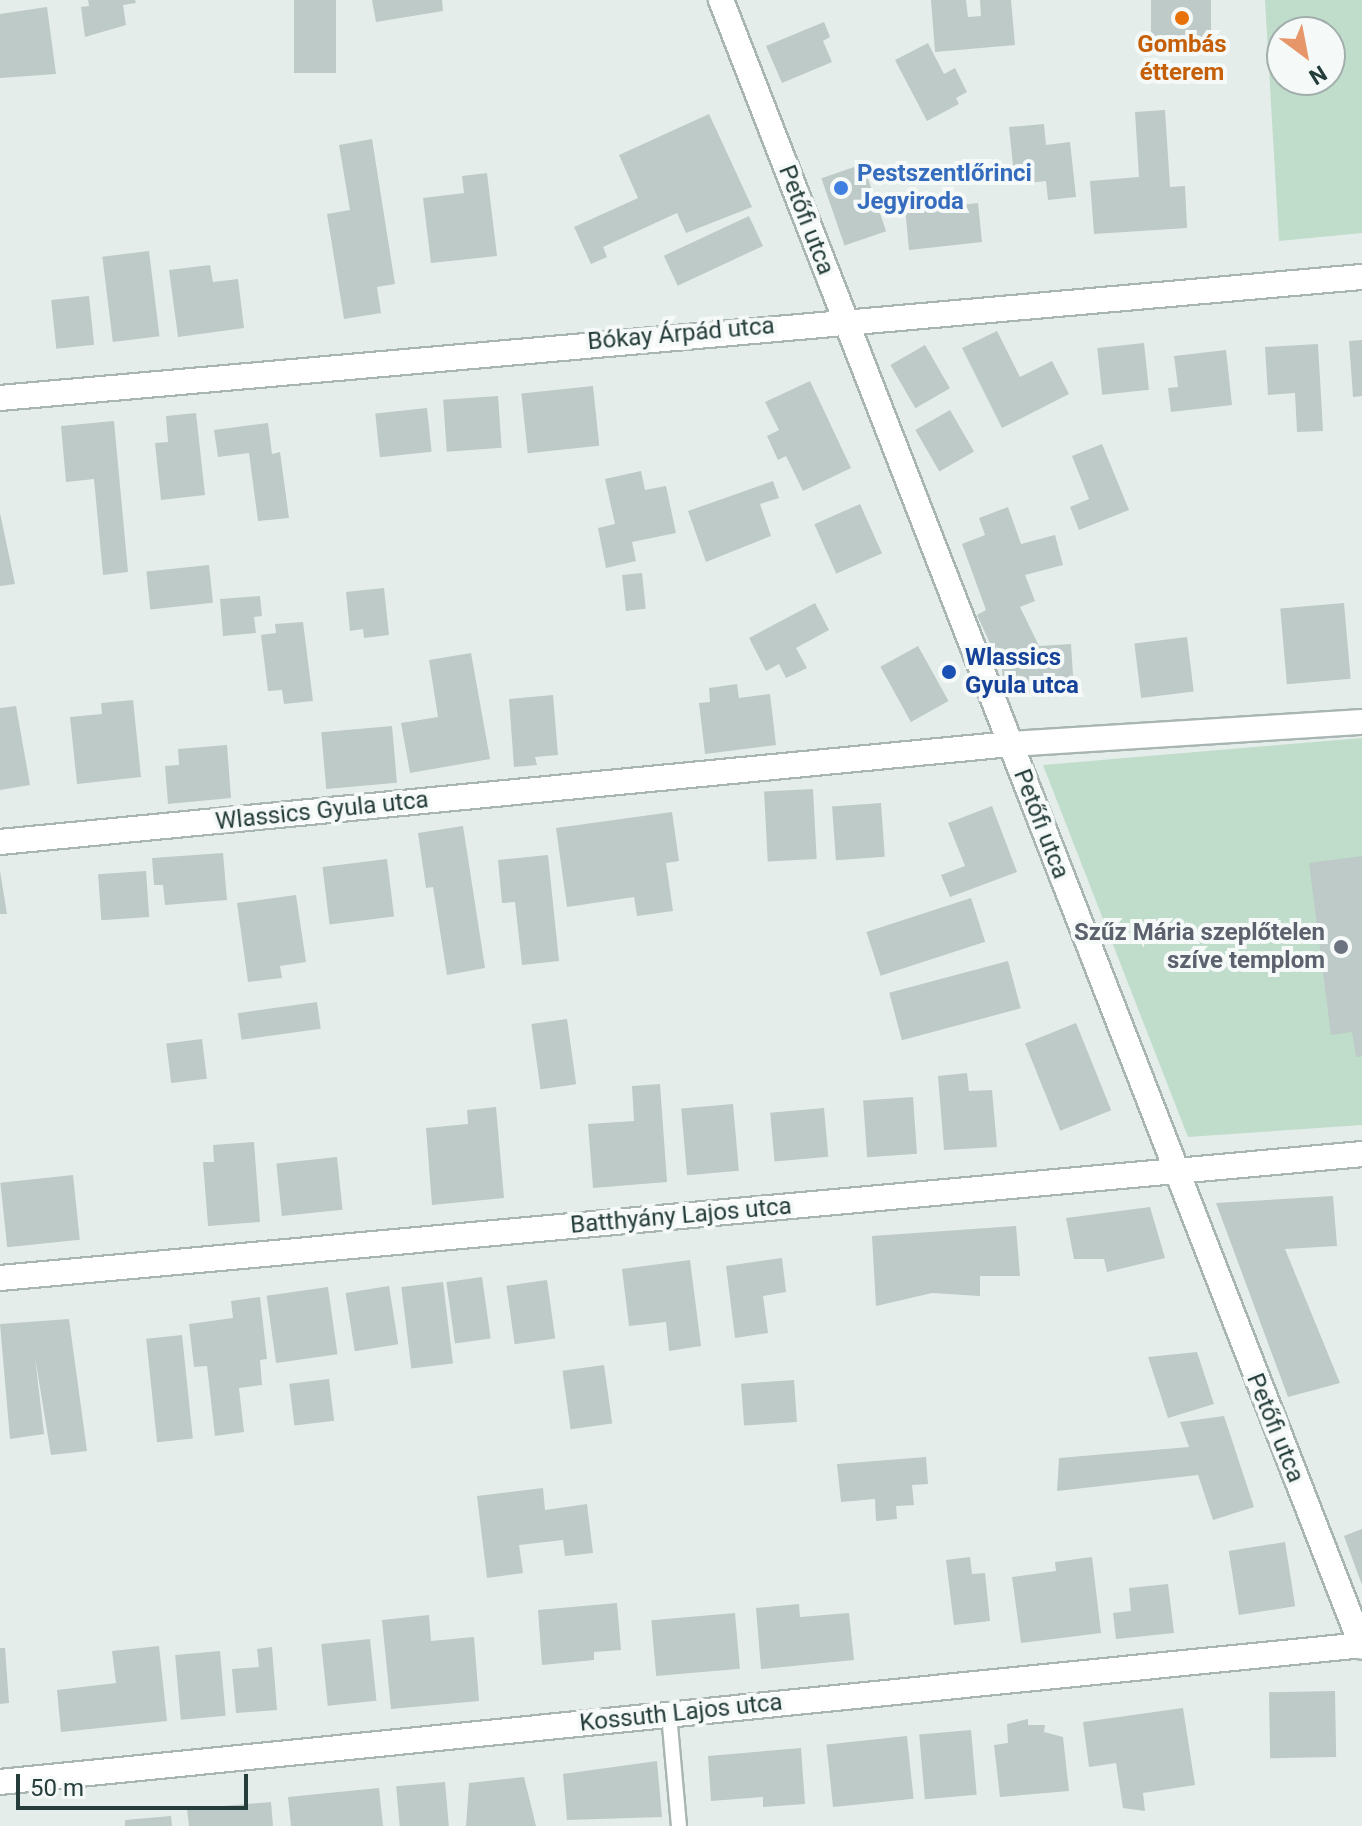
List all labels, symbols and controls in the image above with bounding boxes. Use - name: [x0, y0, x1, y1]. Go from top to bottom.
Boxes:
- marker: Gombás étterem: [1173, 9, 1191, 27]
- north arrow: [1266, 16, 1346, 96]
- place label: Gombás étterem: [1137, 31, 1227, 87]
- text: N: [1305, 60, 1331, 90]
- place label: Pestszentlőrinci Jegyiroda: [857, 160, 1032, 216]
- street label: Petőfi utca: [772, 161, 840, 279]
- marker: Pestszentlőrinci Jegyiroda: [832, 179, 850, 197]
- street label: Bókay Árpád utca: [586, 311, 776, 357]
- place label: Wlassics Gyula utca: [965, 644, 1079, 700]
- marker: Wlassics Gyula utca: [940, 663, 958, 681]
- street label: Petőfi utca: [1007, 765, 1075, 883]
- street label: Wlassics Gyula utca: [214, 785, 430, 837]
- place label: Szűz Mária szeplőtelen szíve templom: [1074, 919, 1325, 975]
- marker: Szűz Mária szeplőtelen szíve templom: [1332, 938, 1350, 956]
- street label: Batthyány Lajos utca: [569, 1192, 793, 1240]
- street label: Petőfi utca: [1240, 1369, 1310, 1487]
- street label: Kossuth Lajos utca: [578, 1688, 784, 1738]
- scale bar: [20, 1758, 252, 1808]
- text: 50 m: [30, 1774, 84, 1802]

